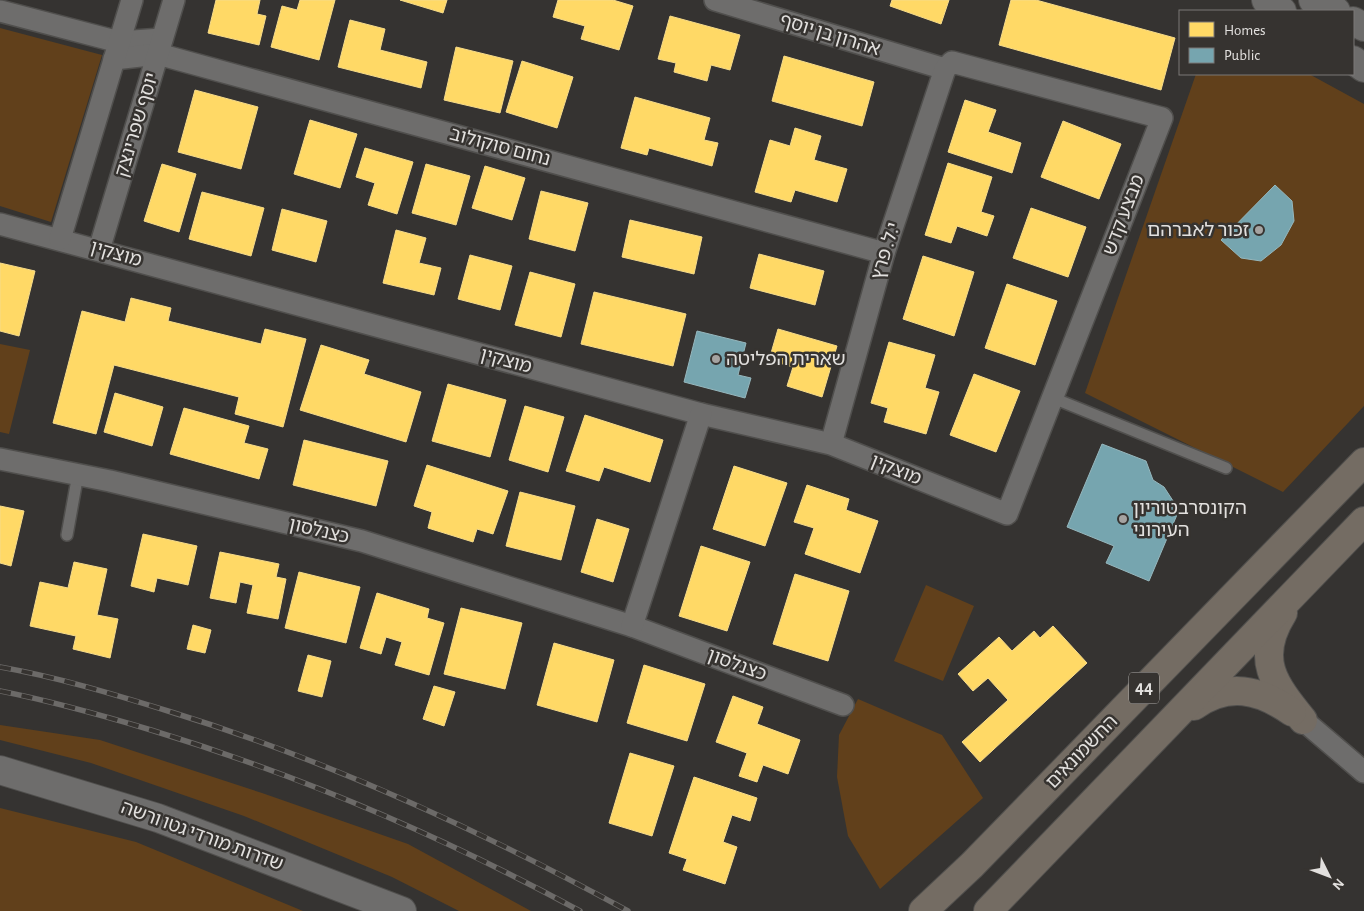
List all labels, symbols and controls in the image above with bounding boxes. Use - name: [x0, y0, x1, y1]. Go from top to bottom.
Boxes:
- legend: [1179, 10, 1354, 75]
- street label: אהרון בן יוסף: [778, 11, 882, 59]
- text: Homes: [1224, 23, 1266, 38]
- text: Public: [1224, 48, 1260, 63]
- street label: יוסף שפרינצק: [112, 71, 162, 179]
- street label: נחום סוקולוב: [448, 124, 552, 170]
- street label: מבצע קדש: [1100, 172, 1148, 258]
- street label: י.ל. פרץ: [868, 220, 904, 282]
- place label: זכור לאברהם: [1147, 221, 1249, 240]
- marker: זכור לאברהם: [1253, 224, 1265, 236]
- street label: מוצקין: [88, 238, 144, 270]
- street label: מוצקין: [478, 345, 534, 377]
- place label: שארית הפליטה: [726, 350, 846, 369]
- marker: שארית הפליטה: [710, 353, 722, 365]
- street label: מוצקין: [868, 451, 924, 489]
- place label: הקונסרבטוריון העירוני: [1133, 499, 1247, 540]
- marker: הקונסרבטוריון העירוני: [1117, 513, 1129, 525]
- street label: כצנלסון: [287, 515, 351, 547]
- street label: כצנלסון: [705, 646, 769, 684]
- road number: 44: [1129, 672, 1159, 704]
- street label: החשמונאים: [1043, 712, 1121, 792]
- street label: שדרות מורדי גטו ורשה: [118, 798, 286, 874]
- north arrow: [1304, 851, 1354, 901]
- text: N: [1329, 876, 1346, 892]

